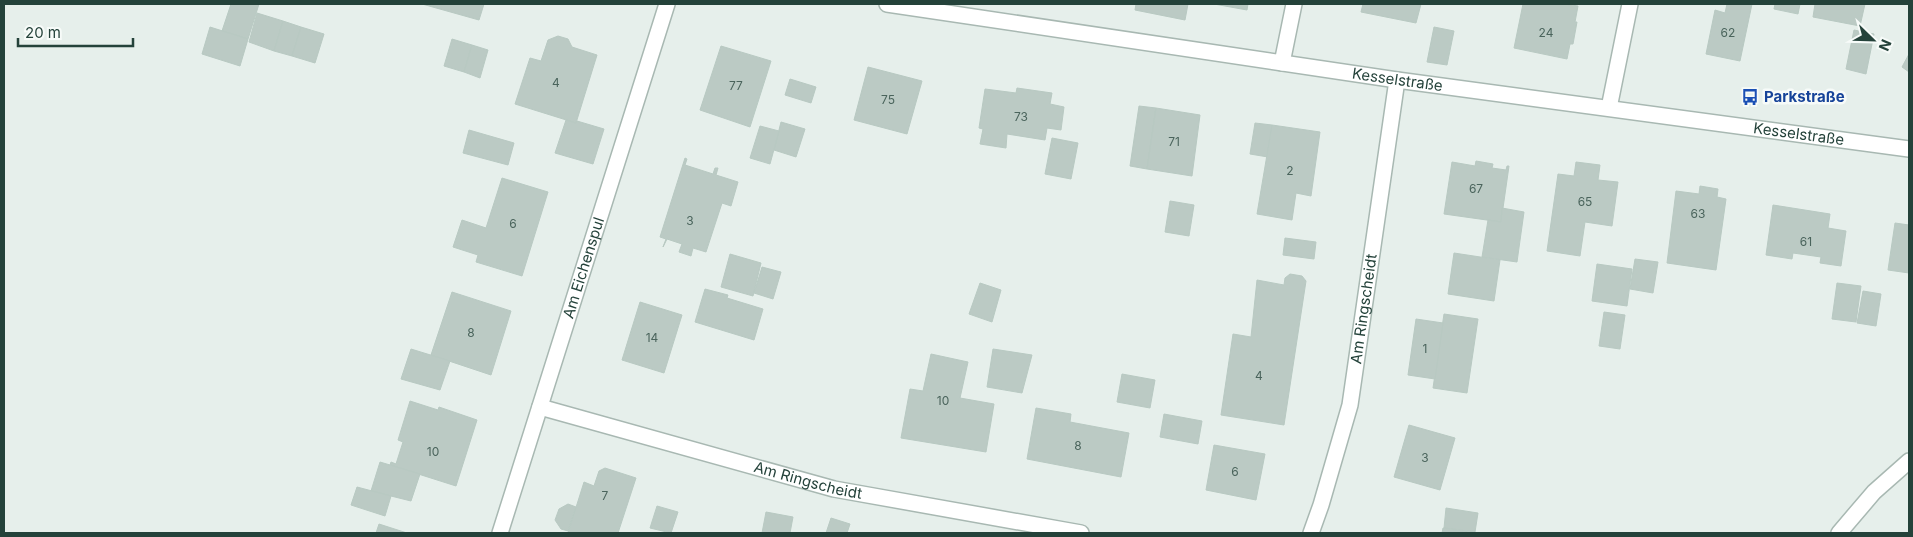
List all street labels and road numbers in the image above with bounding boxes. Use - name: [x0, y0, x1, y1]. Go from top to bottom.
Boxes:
- street label: Kesselstraße: [1351, 63, 1444, 95]
- street label: Kesselstraße: [1752, 118, 1845, 149]
- street label: Am Eichenspul: [558, 215, 608, 321]
- street label: Am Ringscheidt: [1346, 252, 1381, 365]
- street label: Am Ringscheidt: [752, 457, 864, 503]

